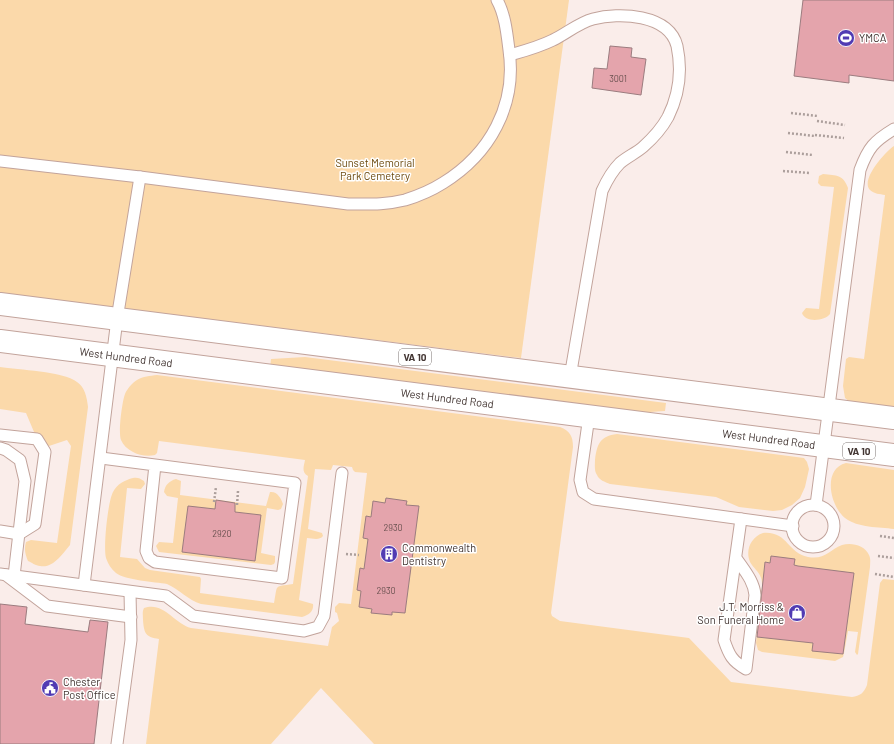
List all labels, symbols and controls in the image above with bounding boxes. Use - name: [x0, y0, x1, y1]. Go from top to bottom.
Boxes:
- sports icon: YMCA: [836, 28, 856, 48]
- place label: YMCA: [859, 31, 887, 44]
- house number: 3001: [609, 73, 627, 84]
- park label: Sunset Memorial Park Cemetery: [335, 156, 415, 182]
- street label: West Hundred Road: [79, 344, 173, 369]
- road number: VA 10: [399, 349, 431, 365]
- street label: West Hundred Road: [400, 386, 495, 410]
- street label: West Hundred Road: [721, 426, 816, 451]
- road number: VA 10: [843, 443, 875, 459]
- house number: 2930: [383, 522, 403, 533]
- house number: 2920: [212, 528, 232, 539]
- place label: Commonwealth Dentistry: [402, 541, 476, 567]
- building icon: Commonwealth Dentistry: [379, 544, 399, 564]
- house number: 2930: [376, 585, 396, 596]
- place label: J.T. Morriss & Son Funeral Home: [697, 600, 784, 626]
- shop icon: J.T. Morriss & Son Funeral Home: [787, 603, 807, 623]
- place label: Chester Post Office: [63, 675, 116, 701]
- public building icon: Chester Post Office: [40, 678, 60, 698]

